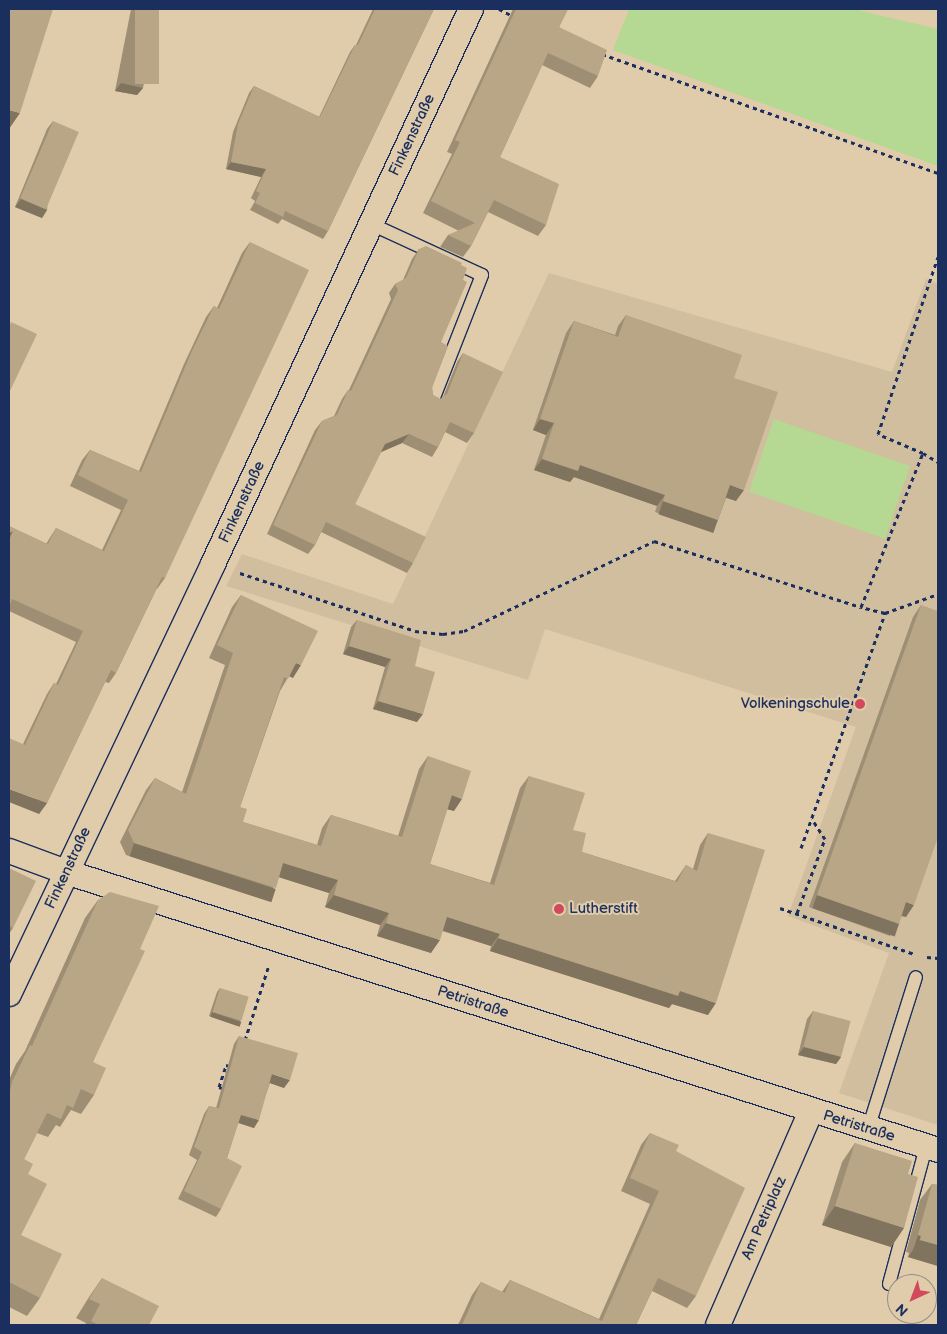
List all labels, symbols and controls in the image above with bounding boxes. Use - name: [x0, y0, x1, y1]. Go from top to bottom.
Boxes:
- street label: Finkenstraße: [385, 91, 439, 179]
- street label: Finkenstraße: [215, 458, 269, 546]
- place label: Volkeningschule: [741, 695, 850, 713]
- marker: Volkeningschule: [854, 698, 866, 710]
- street label: Finkenstraße: [41, 824, 95, 912]
- place label: Lutherstift: [569, 900, 638, 918]
- marker: Lutherstift: [553, 903, 565, 915]
- street label: Petristraße: [435, 982, 511, 1022]
- street label: Petristraße: [821, 1107, 897, 1145]
- street label: Am Petriplatz: [738, 1174, 790, 1262]
- north arrow: [887, 1274, 937, 1324]
- text: N: [892, 1300, 912, 1319]

